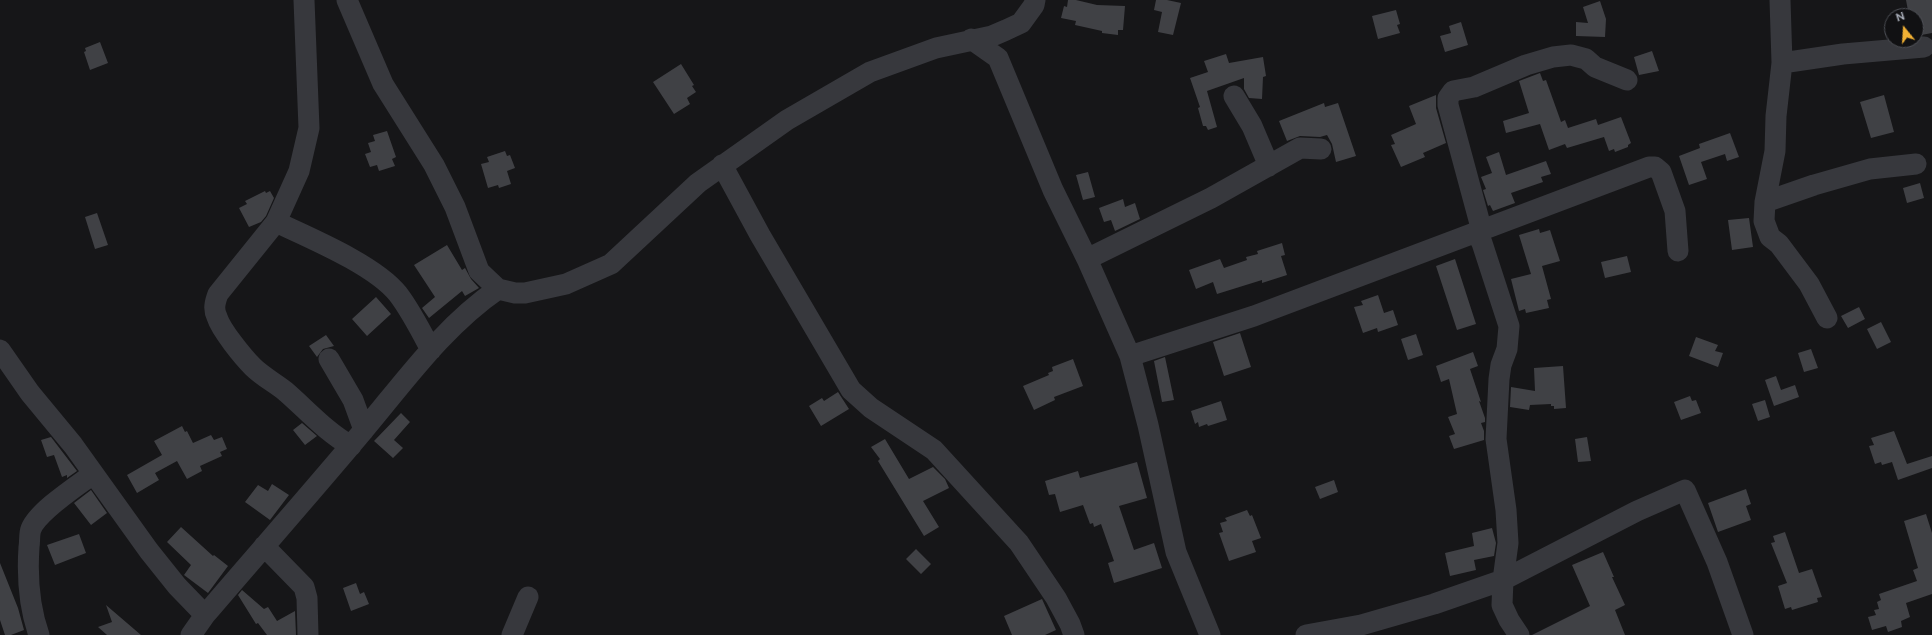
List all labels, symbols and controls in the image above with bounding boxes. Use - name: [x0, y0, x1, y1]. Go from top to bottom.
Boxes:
- north arrow: [1884, 8, 1924, 48]
- text: N: [1894, 10, 1906, 25]

